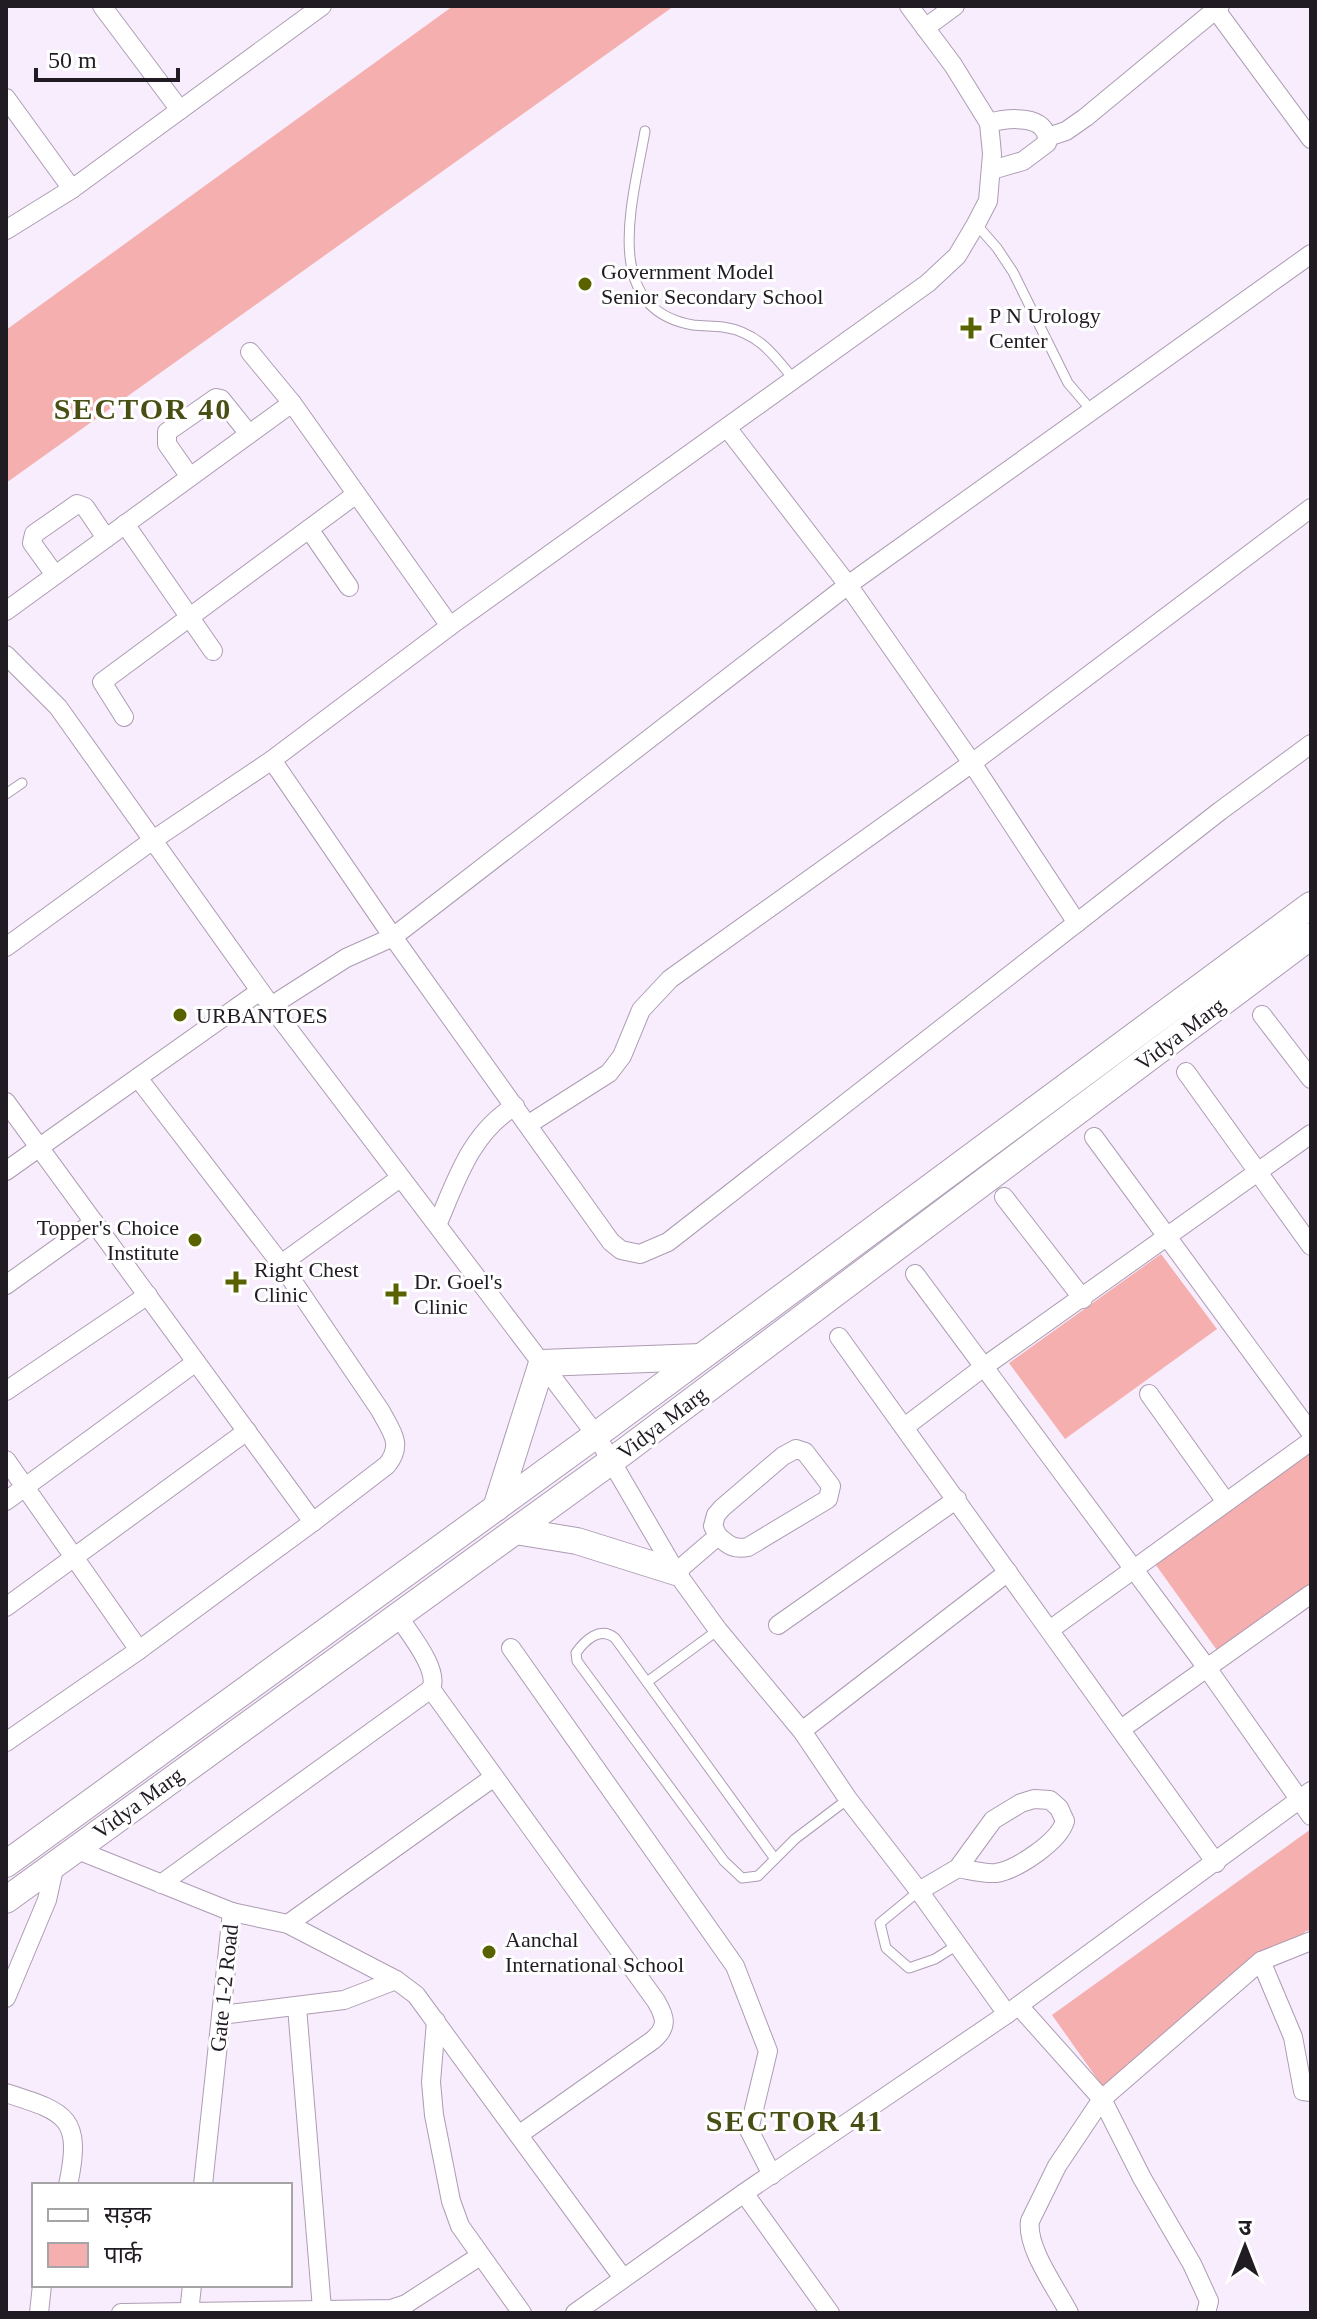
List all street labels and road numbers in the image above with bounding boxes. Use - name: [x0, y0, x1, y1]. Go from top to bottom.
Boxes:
- street label: Vidya Marg: [1130, 992, 1230, 1076]
- street label: Vidya Marg: [612, 1381, 712, 1465]
- street label: Vidya Marg: [88, 1762, 188, 1844]
- street label: Gate 1-2 Road: [205, 1923, 243, 2053]

